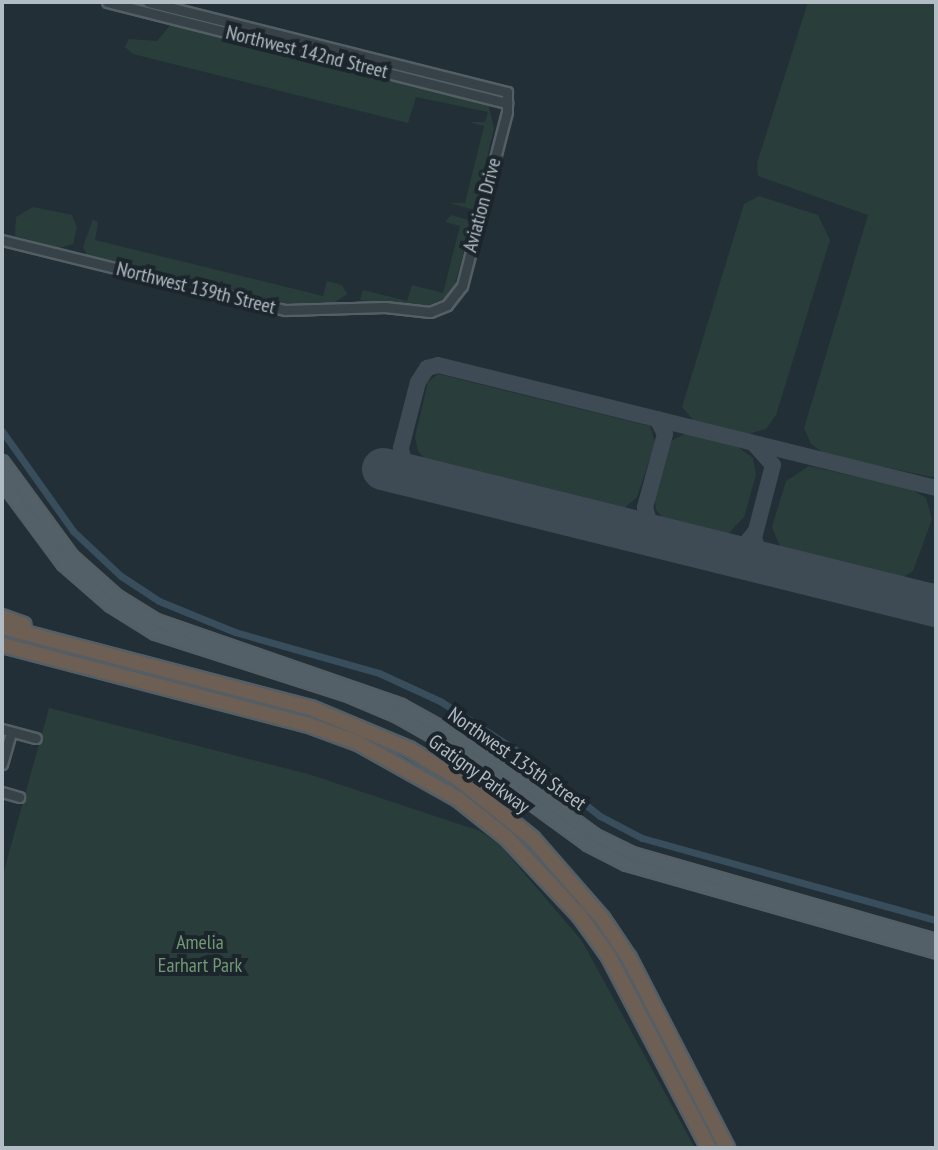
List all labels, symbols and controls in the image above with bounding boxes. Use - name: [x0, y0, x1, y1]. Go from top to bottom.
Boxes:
- street label: Northwest 142nd Street: [224, 20, 390, 84]
- street label: Aviation Drive: [458, 155, 506, 255]
- street label: Northwest 139th Street: [114, 257, 278, 319]
- street label: Northwest 135th Street: [443, 702, 591, 816]
- street label: Gratigny Parkway: [424, 729, 534, 819]
- park label: Amelia Earhart Park: [158, 931, 242, 978]

